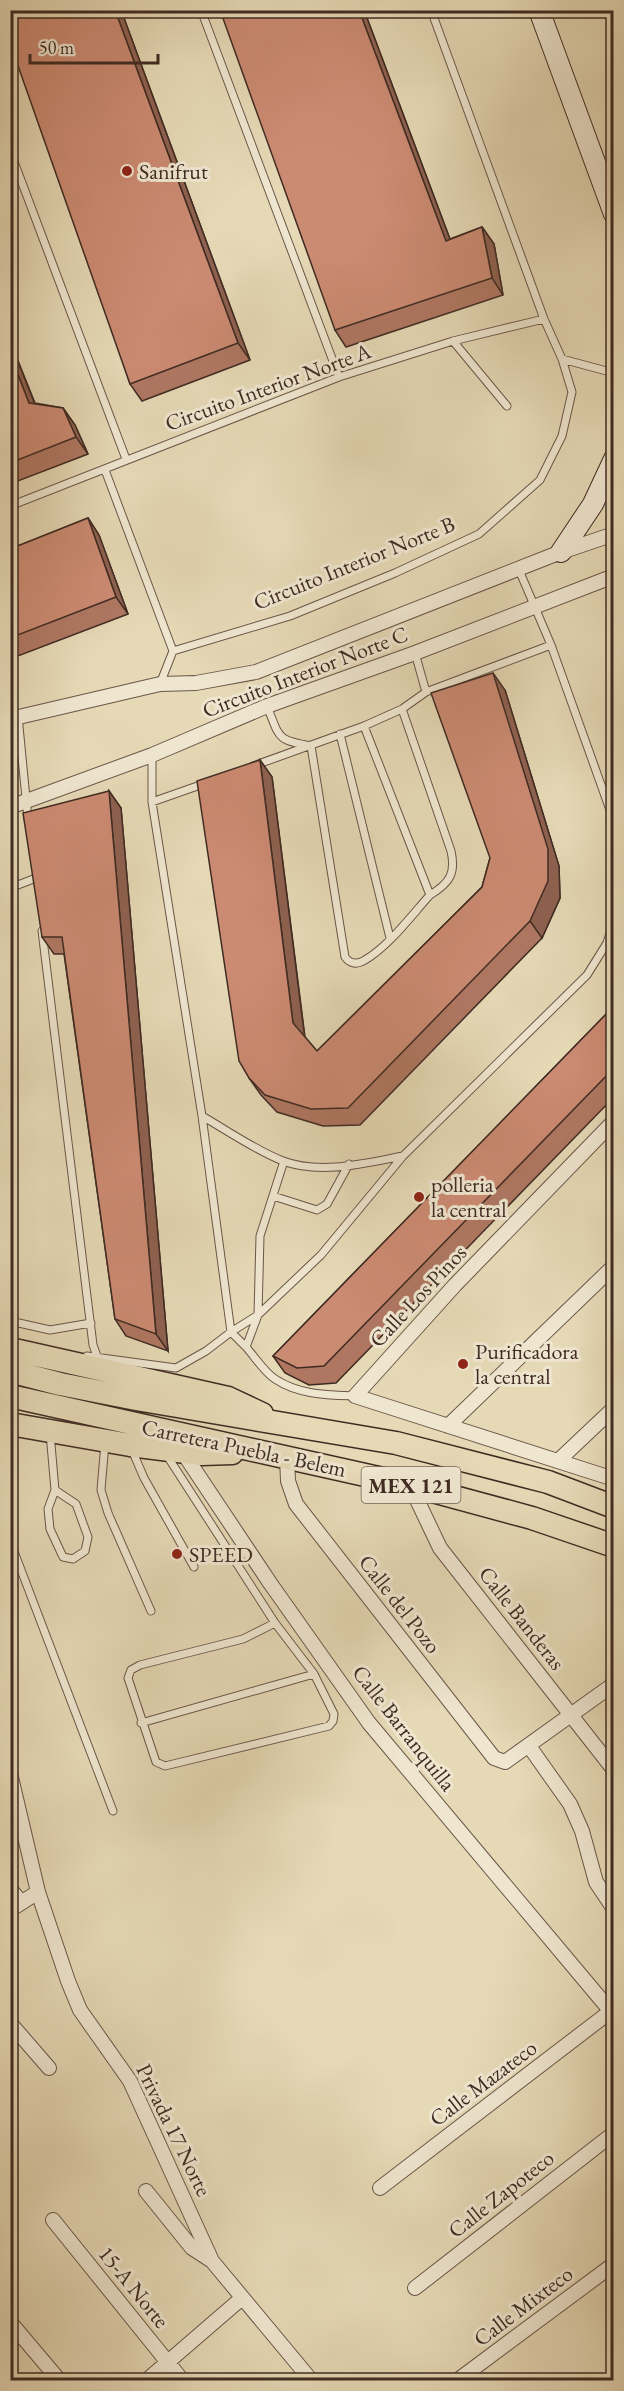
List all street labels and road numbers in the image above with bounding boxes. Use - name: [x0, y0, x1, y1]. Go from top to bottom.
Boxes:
- street label: Circuito Interior Norte A: [161, 336, 376, 438]
- street label: Circuito Interior Norte B: [249, 509, 459, 617]
- street label: Circuito Interior Norte C: [198, 619, 412, 725]
- street label: Calle Los Pinos: [363, 1238, 473, 1354]
- street label: Carretera Puebla - Belem: [139, 1412, 349, 1484]
- road number: MEX 121: [362, 1467, 460, 1503]
- street label: Calle del Pozo: [352, 1549, 448, 1660]
- street label: Calle Banderas: [472, 1560, 572, 1676]
- street label: Calle Barranquilla: [346, 1659, 463, 1797]
- street label: Calle Mazateco: [423, 2033, 543, 2133]
- street label: Privada 17 Norte: [129, 2059, 219, 2201]
- street label: Calle Zapoteco: [442, 2143, 560, 2245]
- street label: 15-A Norte: [92, 2240, 176, 2334]
- street label: Calle Mixteco: [467, 2259, 579, 2353]

